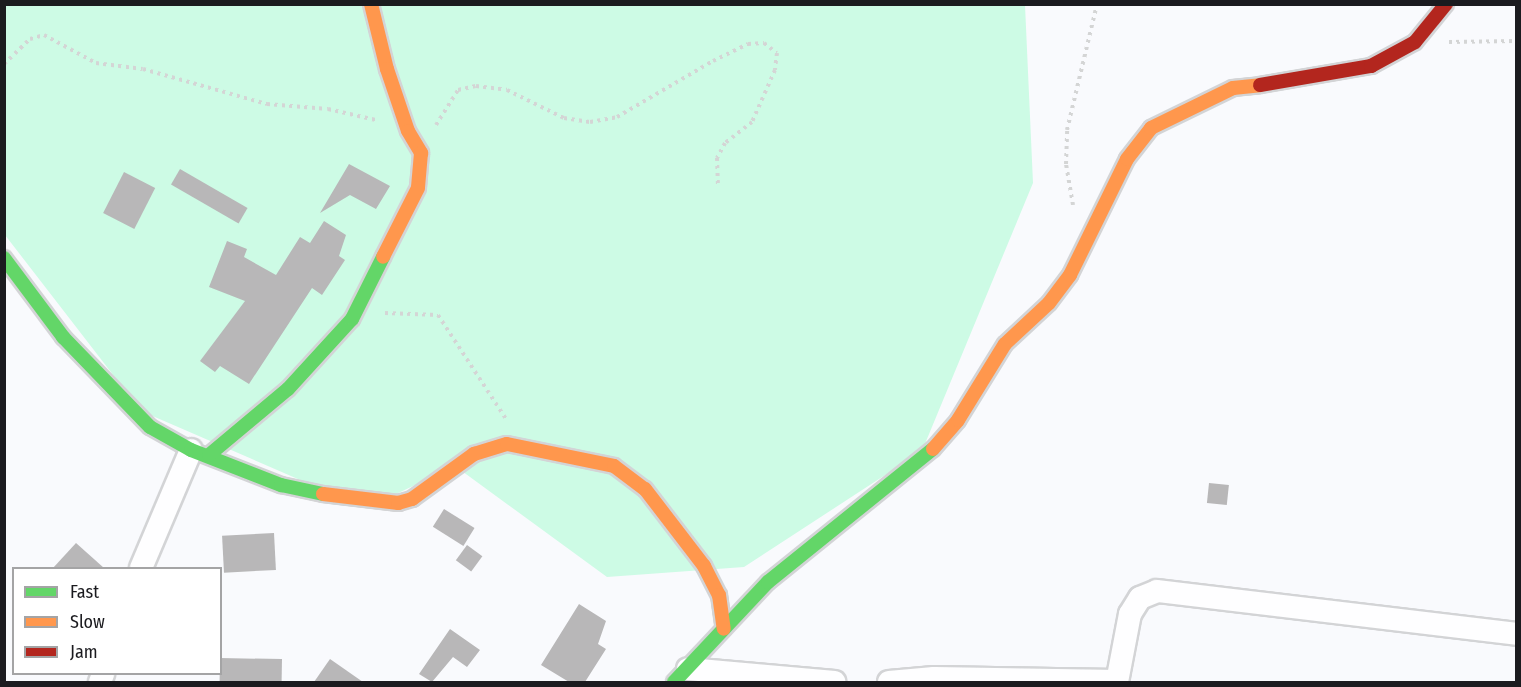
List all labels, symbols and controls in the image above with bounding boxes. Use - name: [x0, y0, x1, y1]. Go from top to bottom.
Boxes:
- legend: [12, 567, 222, 675]
- text: Fast: [70, 581, 99, 603]
- text: Slow: [70, 611, 105, 633]
- text: Jam: [70, 641, 98, 663]

